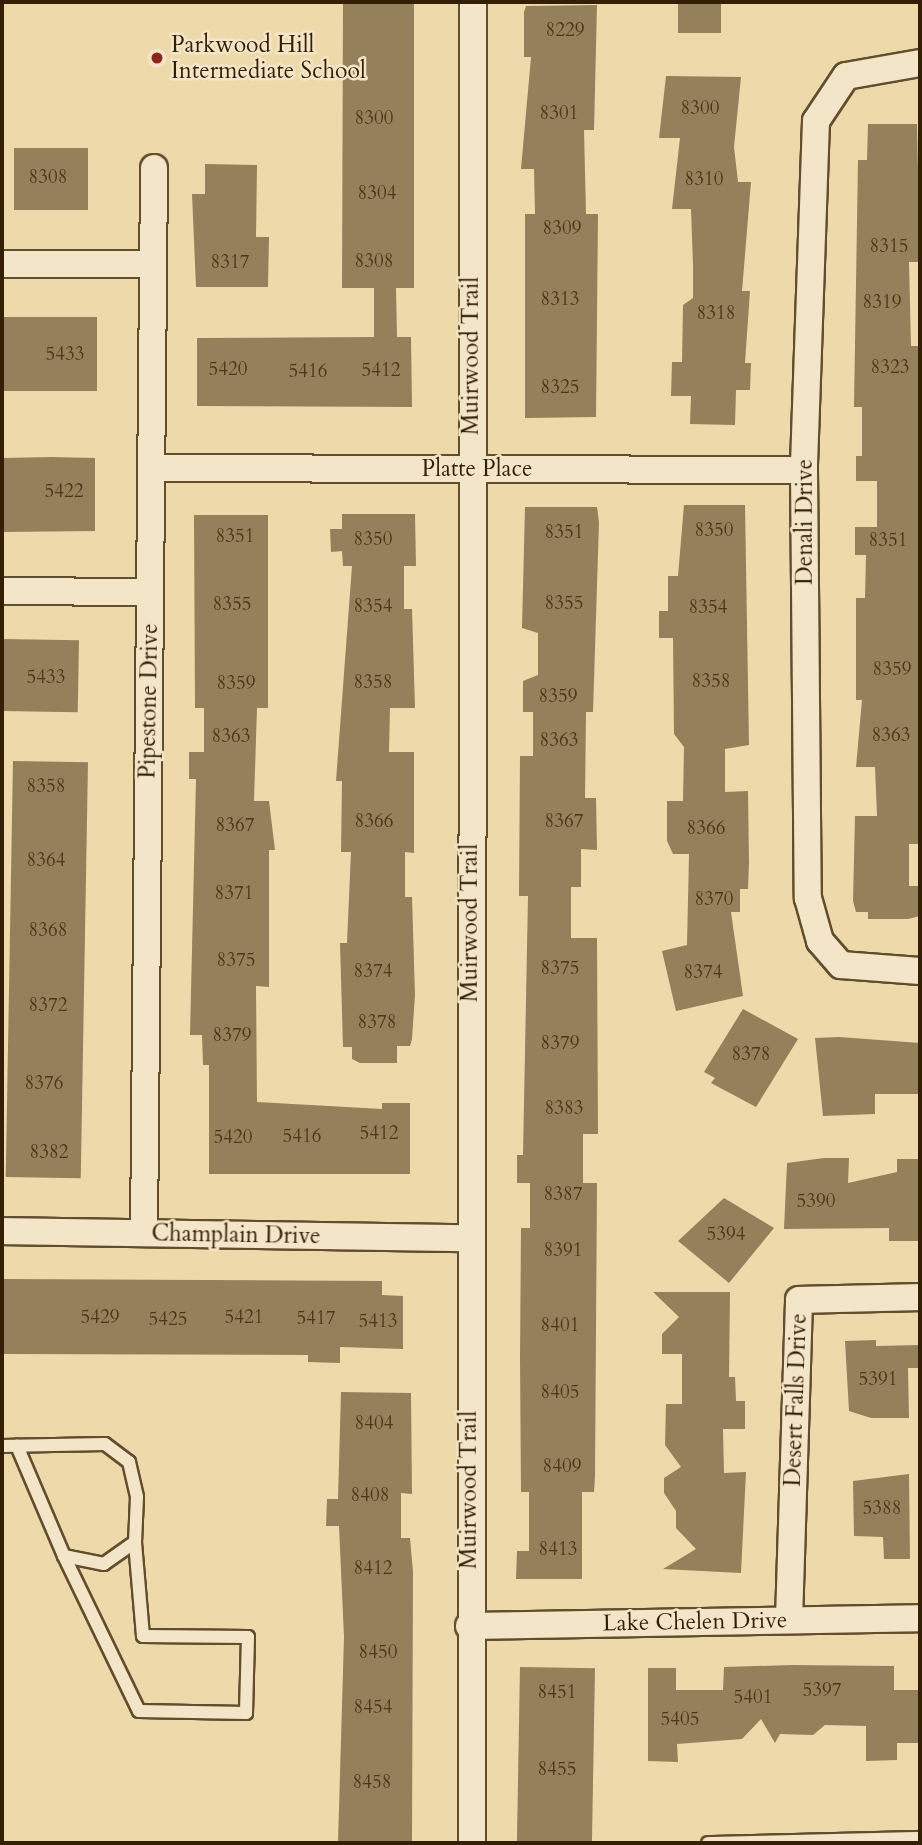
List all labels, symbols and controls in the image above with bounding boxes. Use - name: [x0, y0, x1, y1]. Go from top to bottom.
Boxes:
- house number: 8229: [546, 20, 584, 42]
- place label: Parkwood Hill Intermediate School: [171, 31, 366, 85]
- marker: Parkwood Hill Intermediate School: [149, 50, 165, 66]
- house number: 8300: [681, 98, 719, 120]
- house number: 8301: [540, 103, 578, 125]
- house number: 8300: [355, 108, 393, 130]
- house number: 8308: [29, 167, 67, 189]
- house number: 8310: [685, 169, 723, 191]
- house number: 8304: [358, 183, 396, 205]
- house number: 8309: [543, 218, 581, 240]
- house number: 8315: [870, 236, 908, 258]
- house number: 8308: [355, 251, 393, 273]
- house number: 8317: [211, 252, 249, 274]
- street label: Muirwood Trail: [457, 277, 485, 435]
- house number: 8313: [541, 289, 579, 311]
- house number: 8319: [863, 292, 901, 314]
- house number: 8318: [697, 303, 735, 325]
- house number: 5433: [46, 344, 84, 366]
- house number: 8323: [871, 357, 909, 379]
- house number: 5420: [209, 359, 247, 381]
- house number: 5412: [362, 360, 400, 382]
- house number: 5416: [289, 361, 327, 383]
- house number: 8325: [541, 377, 579, 399]
- street label: Platte Place: [422, 455, 532, 483]
- street label: Denali Drive: [791, 459, 819, 585]
- house number: 5422: [45, 481, 83, 503]
- house number: 8350: [695, 520, 733, 542]
- house number: 8351: [545, 522, 583, 544]
- house number: 8351: [216, 526, 254, 548]
- house number: 8350: [354, 529, 392, 551]
- house number: 8351: [869, 530, 907, 552]
- house number: 8355: [545, 593, 583, 615]
- house number: 8355: [213, 594, 251, 616]
- house number: 8354: [354, 596, 392, 618]
- house number: 8354: [689, 597, 727, 619]
- street label: Pipestone Drive: [134, 623, 164, 779]
- house number: 8359: [873, 659, 911, 681]
- house number: 5433: [27, 667, 65, 689]
- house number: 8358: [692, 671, 730, 693]
- house number: 8358: [354, 672, 392, 694]
- house number: 8359: [217, 673, 255, 695]
- house number: 8359: [539, 686, 577, 708]
- house number: 8363: [872, 725, 910, 747]
- house number: 8363: [212, 726, 250, 748]
- house number: 8363: [540, 730, 578, 752]
- house number: 8358: [27, 776, 65, 798]
- house number: 8366: [355, 811, 393, 833]
- house number: 8367: [545, 811, 583, 833]
- house number: 8367: [216, 815, 254, 837]
- house number: 8366: [687, 818, 725, 840]
- street label: Muirwood Trail: [456, 844, 484, 1002]
- house number: 8364: [27, 850, 65, 872]
- house number: 8371: [215, 883, 253, 905]
- house number: 8370: [695, 889, 733, 911]
- house number: 8368: [29, 920, 67, 942]
- house number: 8375: [217, 950, 255, 972]
- house number: 8375: [541, 958, 579, 980]
- house number: 8374: [354, 961, 392, 983]
- house number: 8374: [684, 962, 722, 984]
- house number: 8372: [29, 995, 67, 1017]
- house number: 8378: [358, 1012, 396, 1034]
- house number: 8379: [213, 1025, 251, 1047]
- house number: 8379: [541, 1033, 579, 1055]
- house number: 8378: [732, 1044, 770, 1066]
- house number: 8376: [25, 1073, 63, 1095]
- house number: 8383: [545, 1098, 583, 1120]
- house number: 5412: [360, 1123, 398, 1145]
- house number: 5416: [283, 1126, 321, 1148]
- house number: 5420: [214, 1127, 252, 1149]
- house number: 8382: [30, 1142, 68, 1164]
- house number: 8387: [544, 1184, 582, 1206]
- house number: 5390: [797, 1191, 835, 1213]
- street label: Champlain Drive: [151, 1220, 321, 1250]
- house number: 5394: [707, 1224, 745, 1246]
- house number: 8391: [544, 1240, 582, 1262]
- house number: 5429: [81, 1307, 119, 1329]
- house number: 5421: [225, 1307, 263, 1329]
- house number: 5417: [297, 1308, 335, 1330]
- house number: 5425: [149, 1309, 187, 1331]
- house number: 5413: [359, 1311, 397, 1333]
- street label: Desert Falls Drive: [779, 1313, 813, 1487]
- house number: 8401: [541, 1315, 579, 1337]
- house number: 5391: [859, 1369, 897, 1391]
- house number: 8405: [541, 1382, 579, 1404]
- street label: Muirwood Trail: [455, 1411, 483, 1569]
- house number: 8404: [355, 1413, 393, 1435]
- house number: 8409: [543, 1456, 581, 1478]
- house number: 8408: [351, 1485, 389, 1507]
- house number: 5388: [863, 1498, 901, 1520]
- house number: 8413: [539, 1539, 577, 1561]
- house number: 8412: [354, 1558, 392, 1580]
- street label: Lake Chelen Drive: [602, 1607, 788, 1637]
- house number: 8450: [359, 1642, 397, 1664]
- house number: 5397: [803, 1680, 841, 1702]
- house number: 8451: [538, 1682, 576, 1704]
- house number: 5401: [734, 1687, 772, 1709]
- house number: 8454: [354, 1697, 392, 1719]
- house number: 5405: [661, 1709, 699, 1731]
- house number: 8455: [538, 1759, 576, 1781]
- house number: 8458: [353, 1772, 391, 1794]

